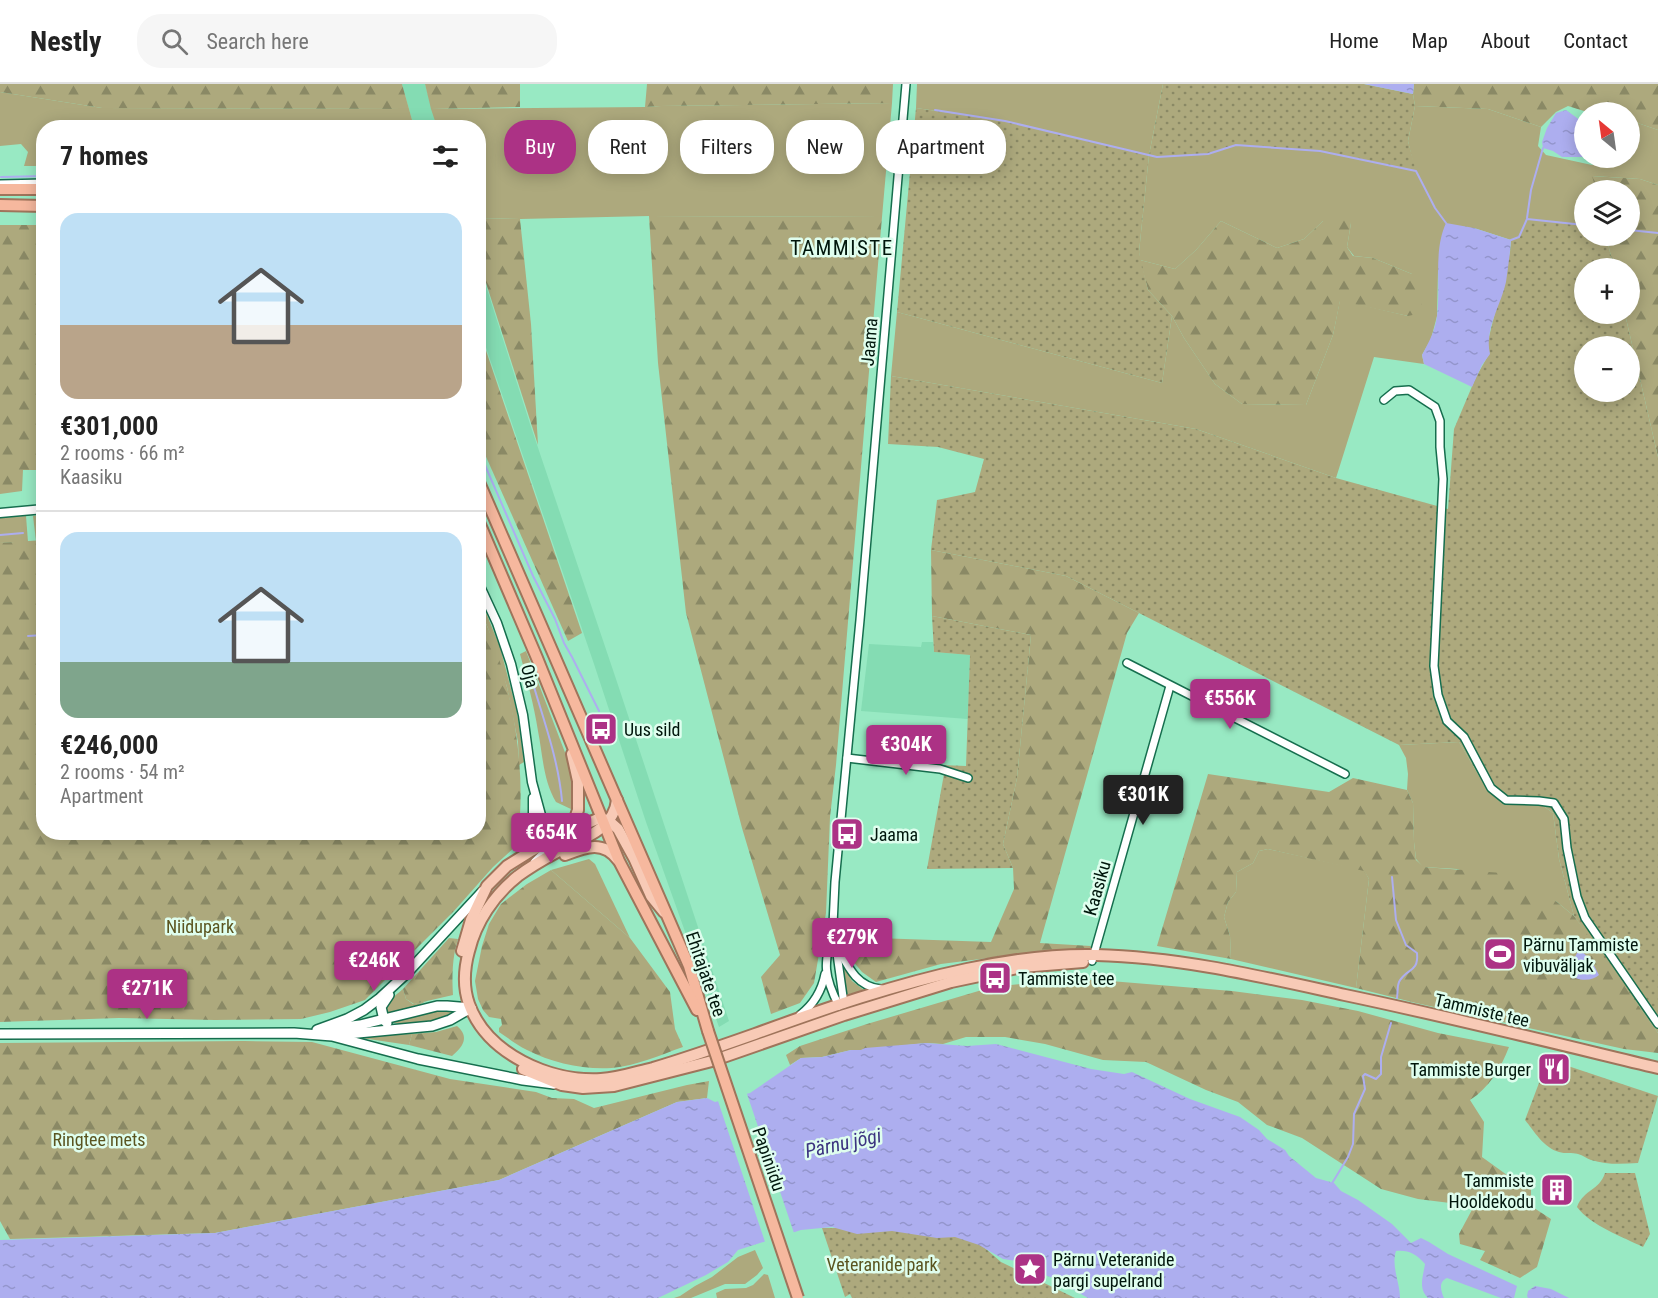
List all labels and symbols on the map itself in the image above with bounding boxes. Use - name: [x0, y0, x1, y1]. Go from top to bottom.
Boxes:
- north arrow: [1574, 102, 1640, 168]
- district label: TAMMISTE: [790, 236, 894, 260]
- street label: Jaama: [856, 317, 882, 367]
- street label: Oja: [517, 662, 543, 690]
- pin: €556K: [1188, 679, 1272, 730]
- bus stop icon: Uus sild: [583, 711, 619, 747]
- place label: Uus sild: [624, 719, 681, 740]
- pin: €304K: [864, 725, 948, 776]
- pin: €301K: [1101, 775, 1185, 826]
- pin: €654K: [509, 813, 593, 864]
- bus stop icon: Jaama: [829, 816, 865, 852]
- place label: Jaama: [870, 824, 918, 845]
- street label: Kaasiku: [1079, 858, 1115, 918]
- park label: Niidupark: [166, 916, 234, 937]
- pin: €279K: [810, 918, 894, 969]
- street label: Ehitajate tee: [682, 929, 730, 1019]
- place label: Pärnu Tammiste vibuväljak: [1523, 934, 1638, 976]
- sports icon: Pärnu Tammiste vibuväljak: [1482, 936, 1518, 972]
- pin: €246K: [332, 941, 416, 992]
- bus stop icon: Tammiste tee: [977, 960, 1013, 996]
- place label: Tammiste tee: [1018, 968, 1115, 989]
- pin: €271K: [105, 969, 189, 1020]
- street label: Tammiste tee: [1433, 989, 1531, 1031]
- restaurant icon: Tammiste Burger: [1536, 1051, 1572, 1087]
- place label: Tammiste Burger: [1410, 1059, 1532, 1080]
- water label: Pärnu jõgi: [803, 1123, 884, 1163]
- street label: Papiniidu: [748, 1124, 790, 1194]
- park label: Ringtee mets: [52, 1129, 146, 1150]
- place label: Tammiste Hooldekodu: [1448, 1170, 1534, 1212]
- building icon: Tammiste Hooldekodu: [1539, 1172, 1575, 1208]
- place label: Pärnu Veteranide pargi supelrand: [1053, 1249, 1174, 1291]
- place icon: Pärnu Veteranide pargi supelrand: [1012, 1251, 1048, 1287]
- park label: Veteranide park: [826, 1254, 938, 1275]

